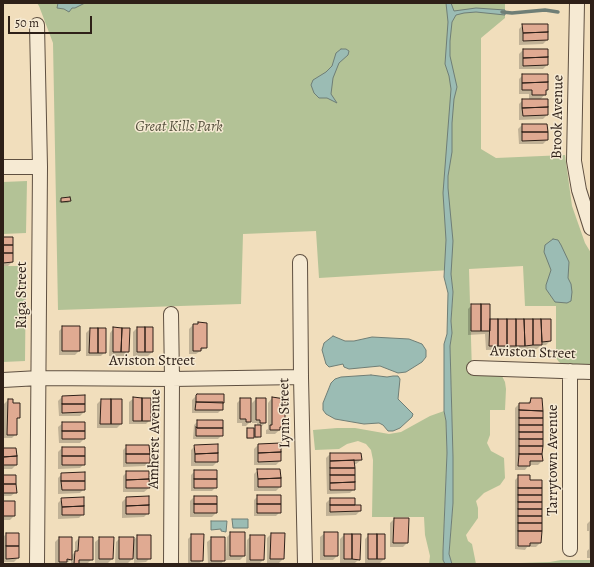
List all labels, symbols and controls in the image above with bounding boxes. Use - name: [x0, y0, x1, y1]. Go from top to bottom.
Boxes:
- scale bar: [10, 8, 94, 34]
- text: 50 m: [15, 15, 39, 31]
- street label: Brook Avenue: [548, 75, 568, 159]
- park label: Great Kills Park: [135, 118, 223, 136]
- street label: Riga Street: [13, 261, 31, 329]
- street label: Aviston Street: [490, 343, 576, 363]
- street label: Aviston Street: [109, 352, 195, 370]
- street label: Lynn Street: [275, 378, 295, 448]
- street label: Amherst Avenue: [145, 389, 165, 489]
- street label: Tarrytown Avenue: [544, 404, 562, 516]

